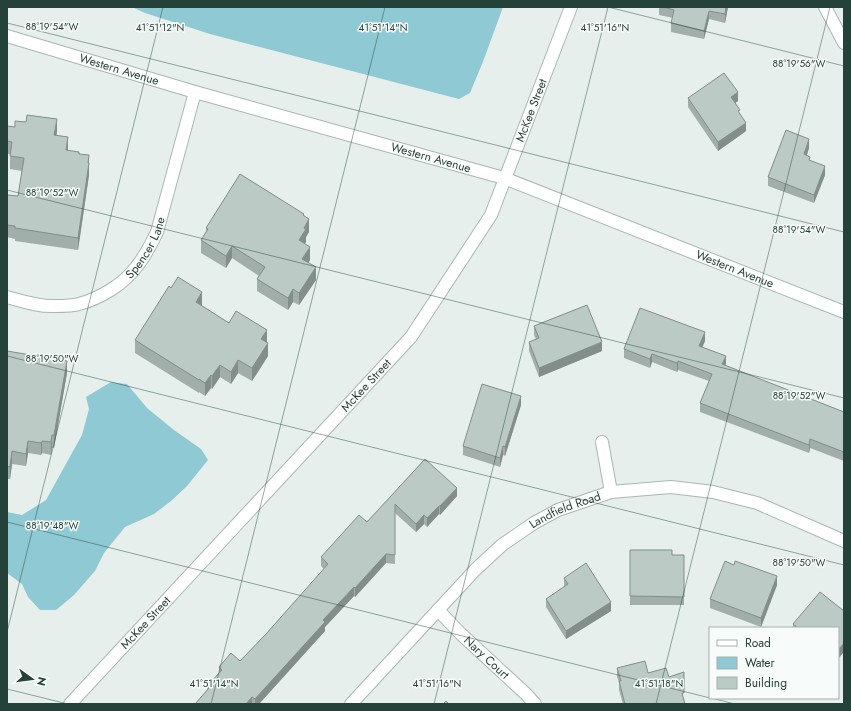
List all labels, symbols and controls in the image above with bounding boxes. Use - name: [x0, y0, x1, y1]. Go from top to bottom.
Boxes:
- text: 88°19'54"W: [26, 19, 79, 34]
- text: 41°51'12"N: [136, 20, 184, 35]
- text: 41°51'14"N: [359, 20, 407, 35]
- text: 41°51'16"N: [581, 20, 629, 35]
- street label: Western Avenue: [77, 49, 161, 90]
- text: 88°19'56"W: [773, 56, 825, 71]
- street label: McKee Street: [511, 76, 552, 145]
- street label: Western Avenue: [389, 138, 473, 177]
- text: 88°19'52"W: [26, 185, 78, 200]
- street label: Spencer Lane: [121, 215, 170, 283]
- text: 88°19'54"W: [773, 222, 826, 237]
- street label: Western Avenue: [693, 245, 776, 292]
- text: 88°19'50"W: [26, 351, 79, 366]
- street label: McKee Street: [337, 355, 395, 416]
- text: 88°19'52"W: [773, 388, 825, 403]
- street label: Landfield Road: [525, 487, 603, 533]
- text: 88°19'48"W: [26, 518, 78, 533]
- text: 88°19'50"W: [773, 555, 826, 570]
- street label: McKee Street: [116, 592, 175, 653]
- legend: [709, 627, 839, 699]
- street label: Nary Court: [460, 632, 514, 683]
- text: Road: [745, 634, 771, 652]
- text: Water: [745, 654, 776, 672]
- north arrow: [12, 659, 52, 699]
- text: Building: [745, 674, 787, 692]
- text: N: [33, 675, 51, 688]
- text: 41°51'14"N: [190, 676, 238, 691]
- text: 41°51'16"N: [413, 676, 461, 691]
- text: 41°51'18"N: [635, 676, 683, 691]

